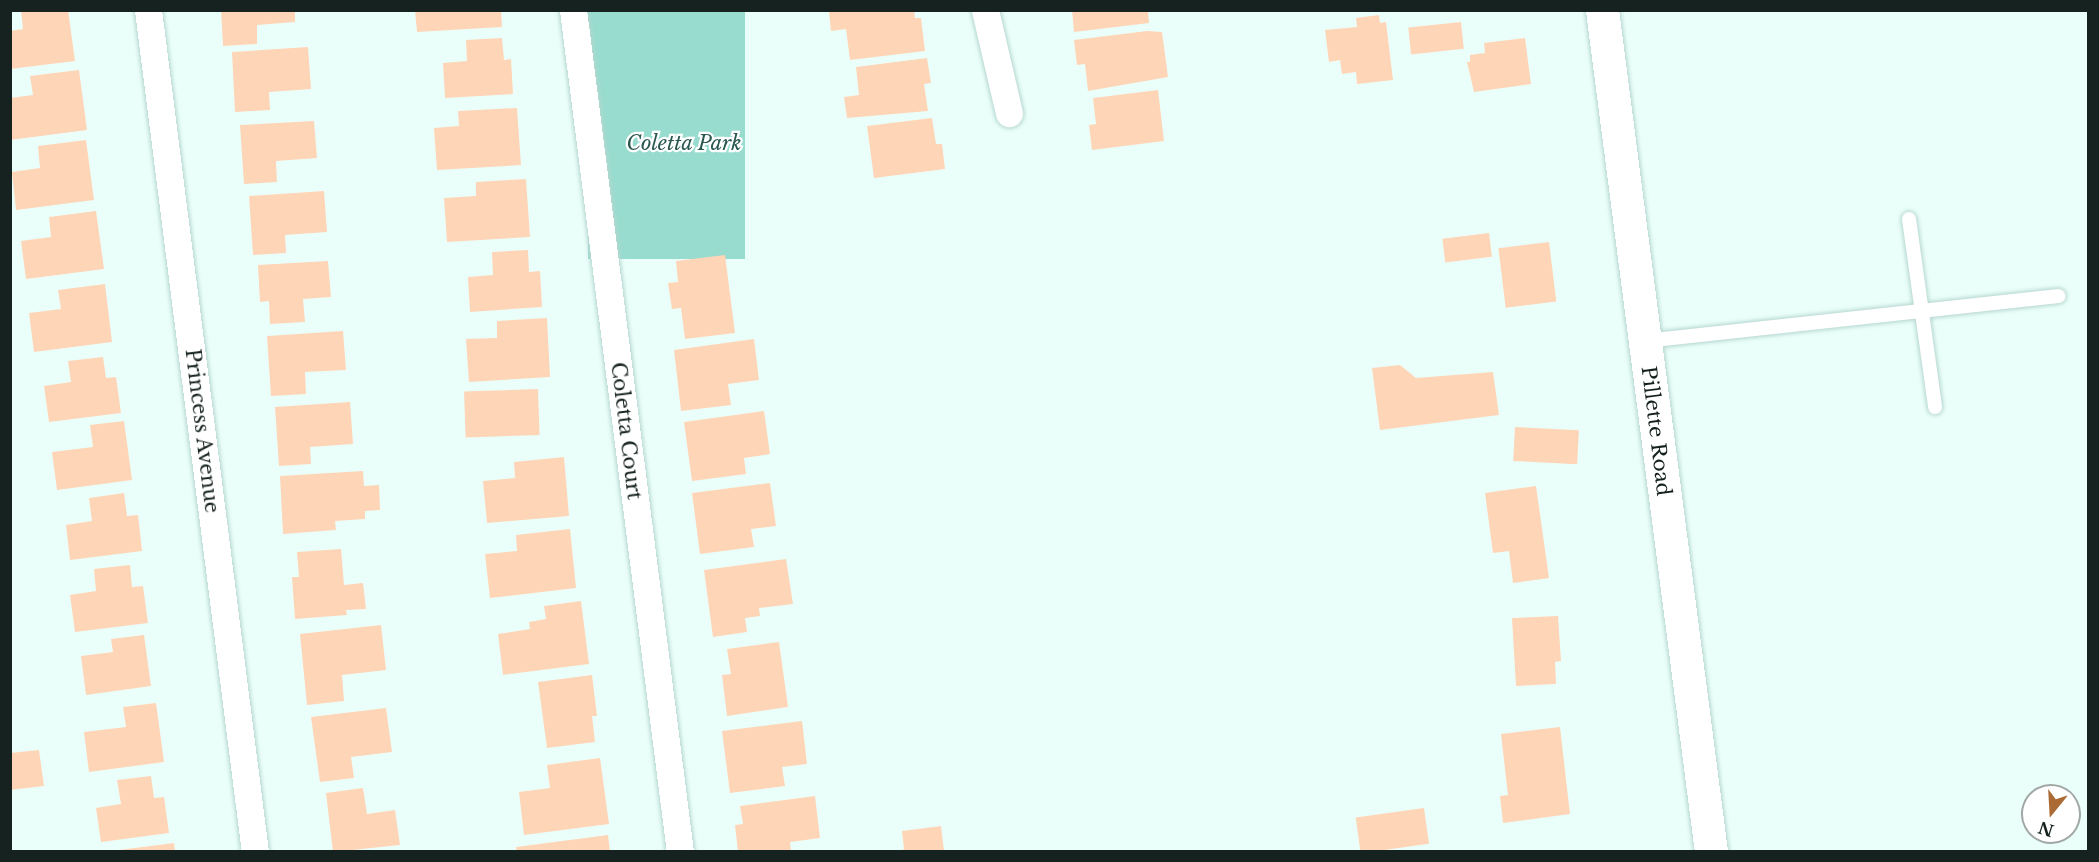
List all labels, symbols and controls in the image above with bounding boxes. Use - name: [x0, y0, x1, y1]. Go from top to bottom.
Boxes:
- park label: Coletta Park: [626, 131, 742, 155]
- street label: Princess Avenue: [180, 347, 224, 515]
- street label: Coletta Court: [606, 361, 646, 501]
- street label: Pillette Road: [1636, 365, 1676, 497]
- north arrow: [2021, 784, 2081, 844]
- text: N: [2036, 817, 2056, 841]

